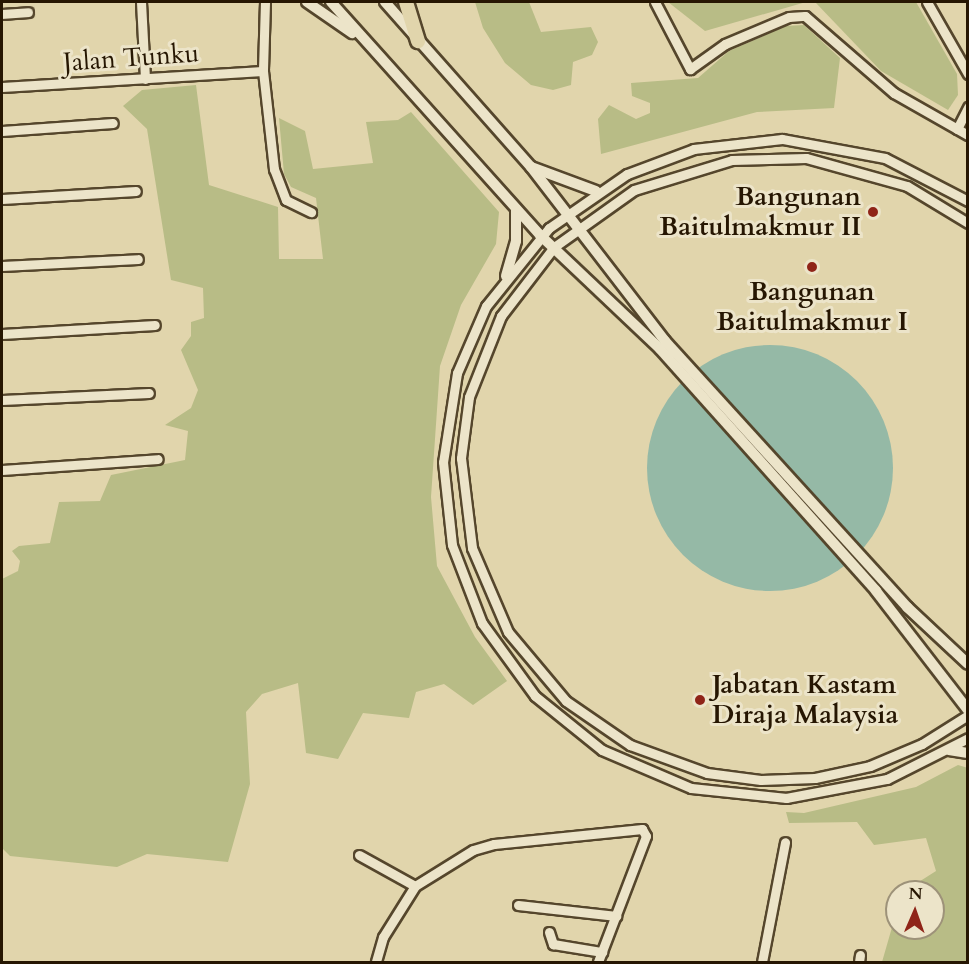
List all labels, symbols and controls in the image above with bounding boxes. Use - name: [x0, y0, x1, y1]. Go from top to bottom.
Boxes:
- street label: Jalan Tunku: [62, 38, 200, 78]
- place label: Bangunan Baitulmakmur II: [659, 181, 861, 243]
- marker: Bangunan Baitulmakmur II: [866, 205, 880, 219]
- marker: Bangunan Baitulmakmur I: [805, 260, 819, 274]
- place label: Bangunan Baitulmakmur I: [716, 276, 908, 338]
- place label: Jabatan Kastam Diraja Malaysia: [712, 669, 898, 730]
- marker: Jabatan Kastam Diraja Malaysia: [693, 693, 707, 707]
- north arrow: [885, 880, 945, 940]
- text: N: [908, 883, 923, 905]

